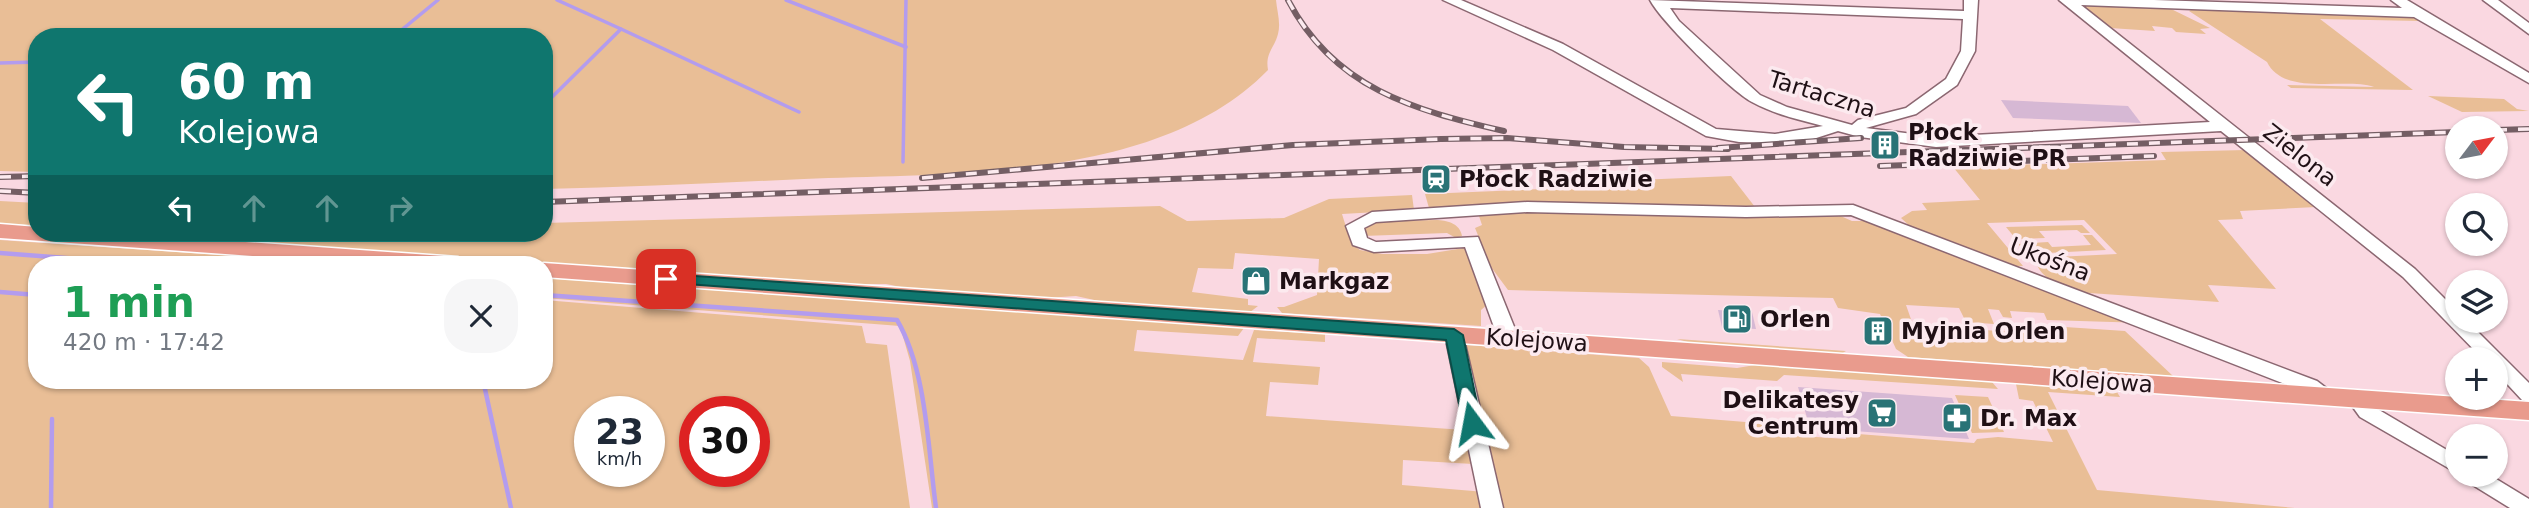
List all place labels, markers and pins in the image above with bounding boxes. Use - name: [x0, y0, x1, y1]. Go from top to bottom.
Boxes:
- place label: Płock Radziwie PR: [1908, 119, 2067, 171]
- building icon: Płock Radziwie PR: [1868, 128, 1902, 162]
- station icon: Płock Radziwie: [1419, 162, 1453, 196]
- place label: Płock Radziwie: [1459, 166, 1653, 192]
- pin: [636, 249, 696, 309]
- shop icon: Markgaz: [1239, 264, 1273, 298]
- place label: Markgaz: [1279, 268, 1389, 294]
- fuel station icon: Orlen: [1720, 302, 1754, 336]
- place label: Orlen: [1760, 306, 1831, 332]
- building icon: Myjnia Orlen: [1861, 314, 1895, 348]
- place label: Myjnia Orlen: [1901, 318, 2065, 344]
- place label: Delikatesy Centrum: [1722, 387, 1859, 439]
- supermarket icon: Delikatesy Centrum: [1865, 396, 1899, 430]
- pharmacy icon: Dr. Max: [1940, 401, 1974, 435]
- place label: Dr. Max: [1980, 405, 2077, 431]

